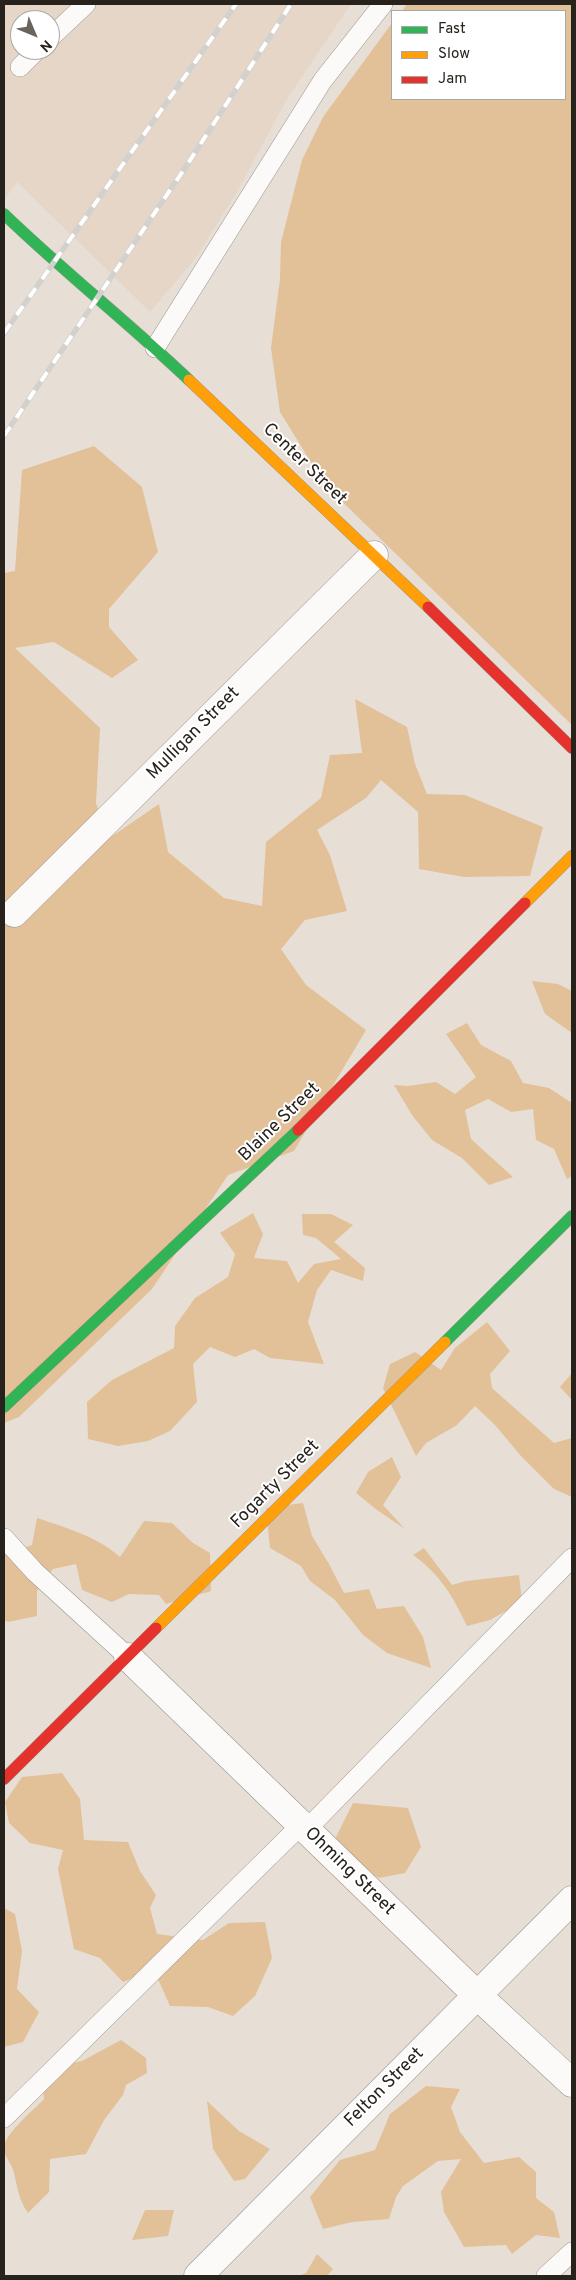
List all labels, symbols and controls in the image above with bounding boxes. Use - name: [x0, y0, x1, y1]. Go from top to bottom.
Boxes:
- north arrow: [10, 10, 60, 60]
- legend: [391, 10, 566, 100]
- text: Fast: [438, 20, 466, 39]
- text: N: [36, 36, 55, 55]
- text: Slow: [438, 45, 470, 64]
- text: Jam: [438, 70, 467, 89]
- street label: Center Street: [257, 419, 351, 511]
- street label: Mulligan Street: [143, 683, 245, 785]
- street label: Blaine Street: [235, 1079, 325, 1167]
- street label: Fogarty Street: [227, 1436, 325, 1534]
- street label: Ohming Street: [299, 1823, 399, 1921]
- street label: Felton Street: [341, 2044, 429, 2132]

